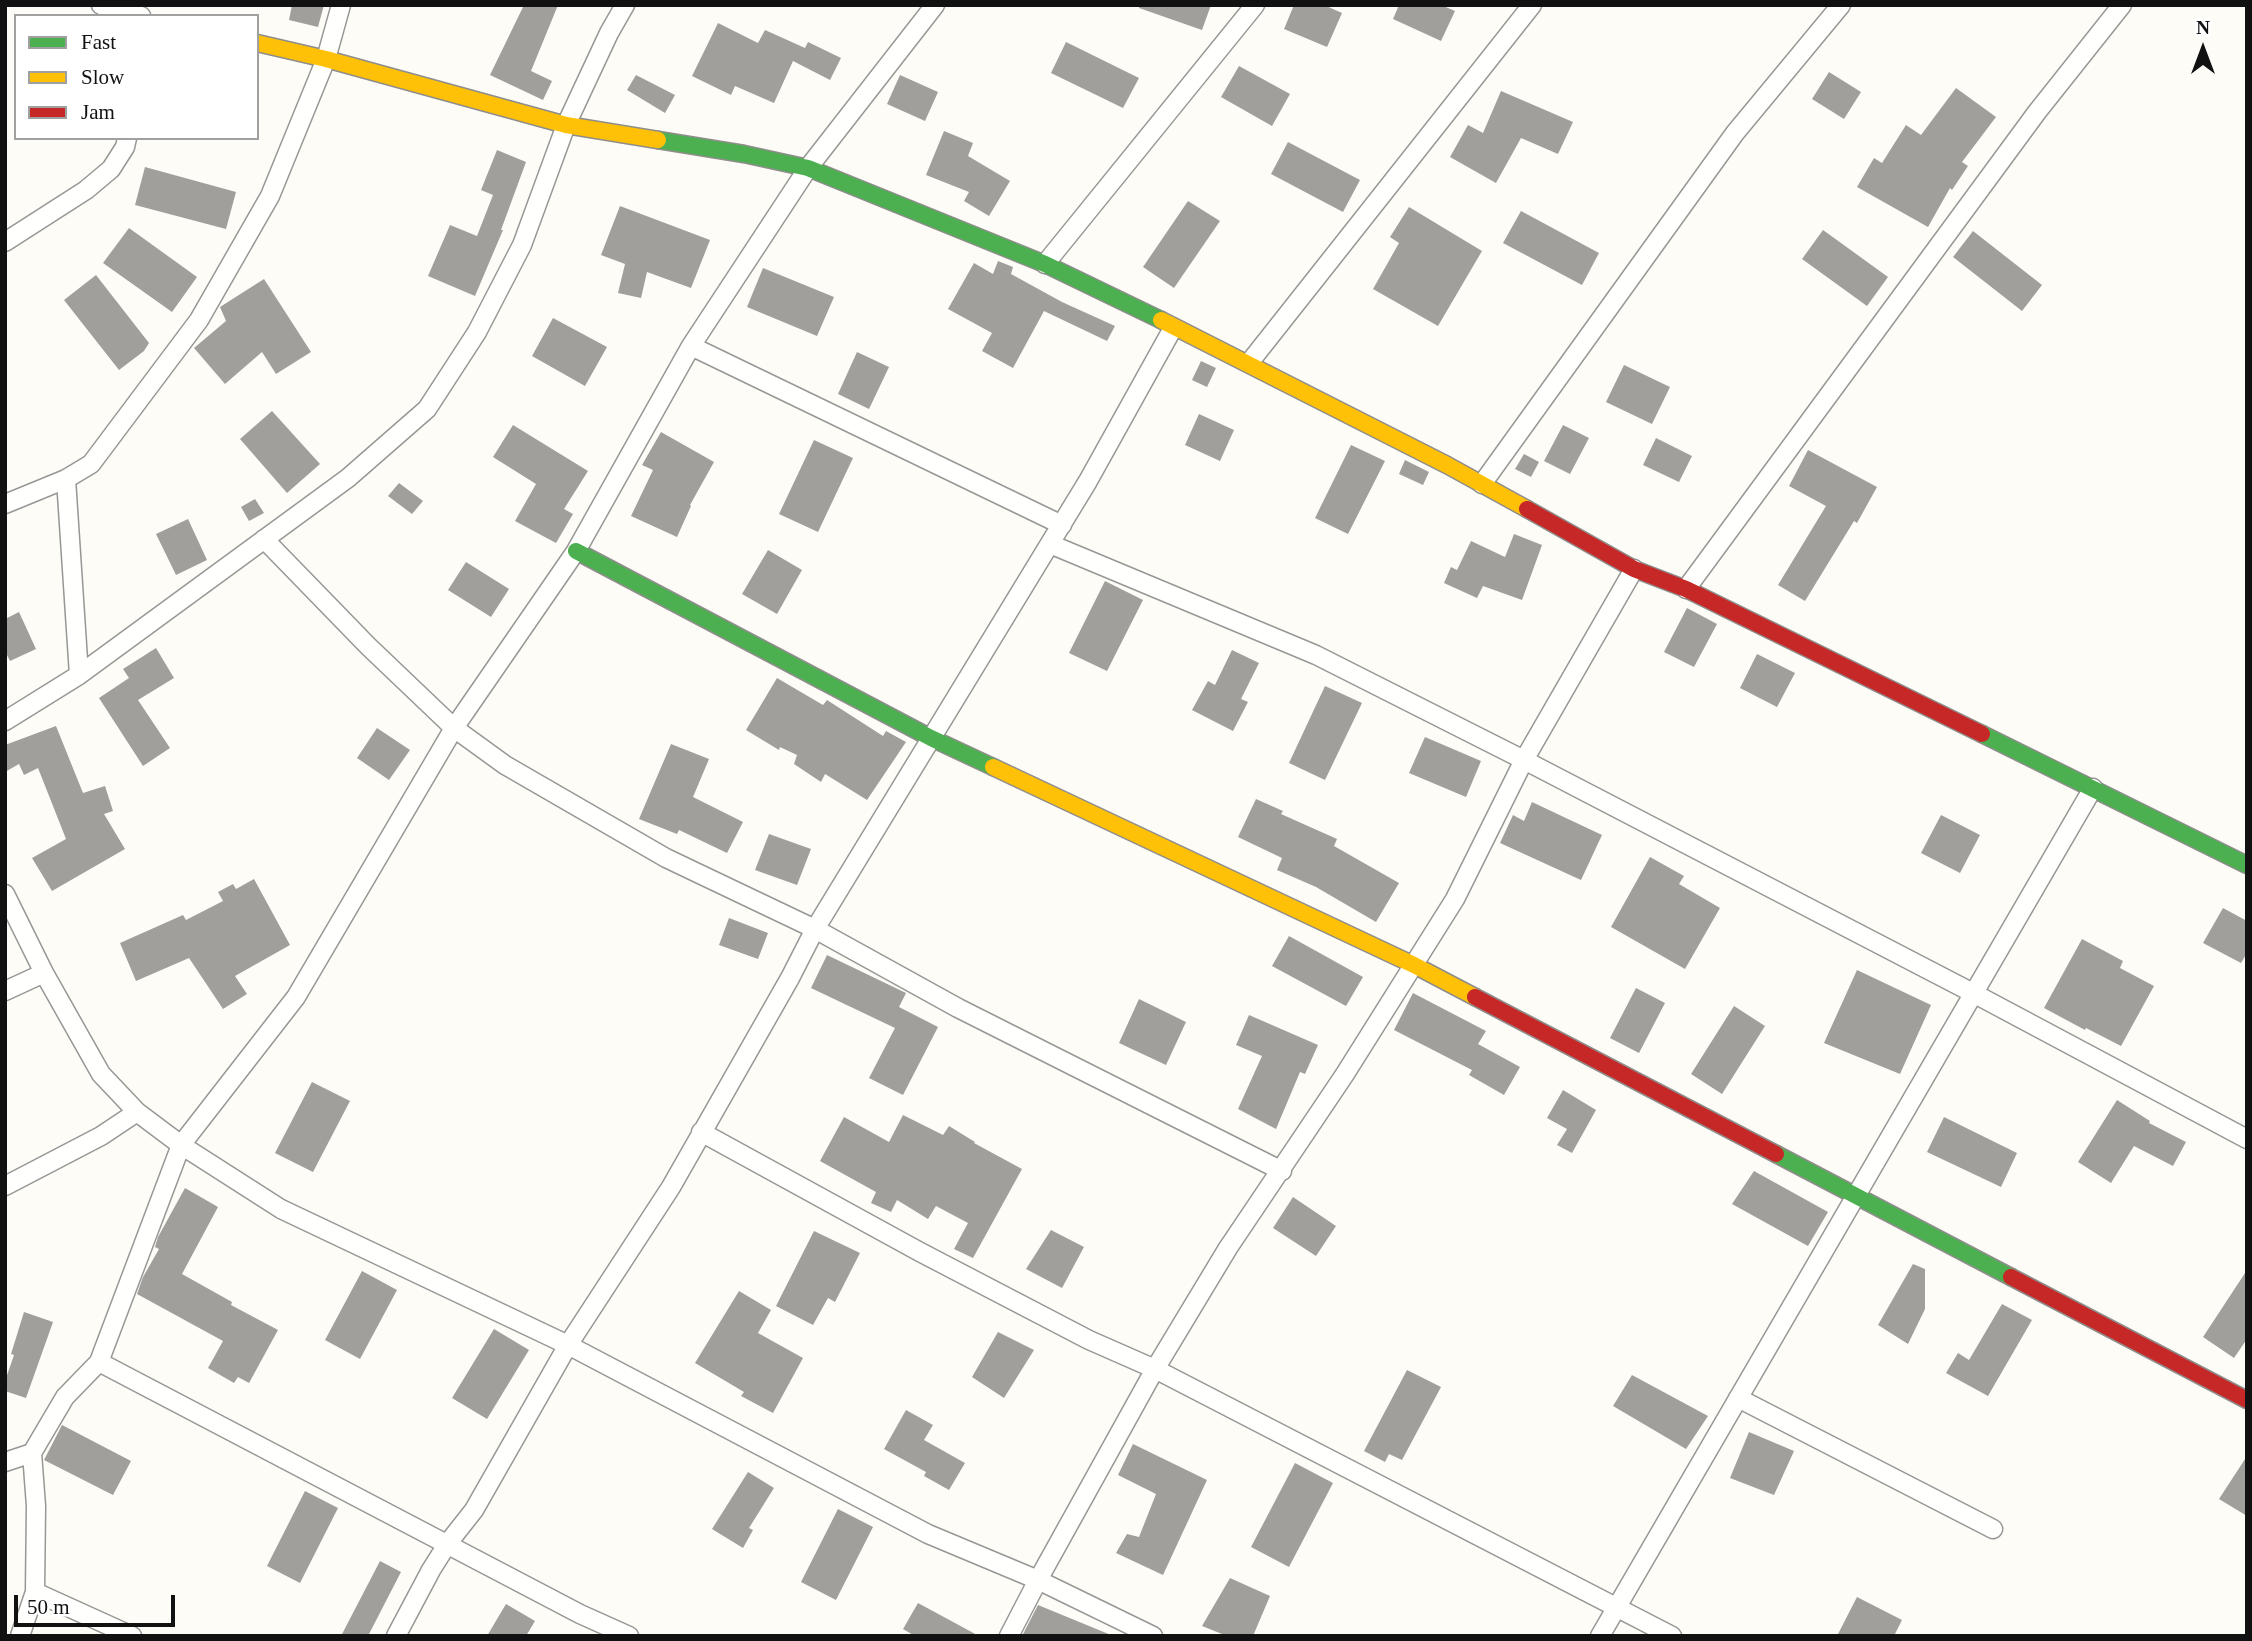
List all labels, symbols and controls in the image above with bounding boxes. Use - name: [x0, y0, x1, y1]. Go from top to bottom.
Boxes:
- legend: [14, 14, 259, 140]
- north arrow: [2168, 14, 2238, 84]
- text: N: [2196, 17, 2210, 38]
- text: Fast: [81, 30, 116, 54]
- text: Slow: [81, 65, 124, 89]
- text: Jam: [81, 100, 115, 124]
- scale bar: [18, 1582, 178, 1626]
- text: 50 m: [27, 1595, 70, 1619]

